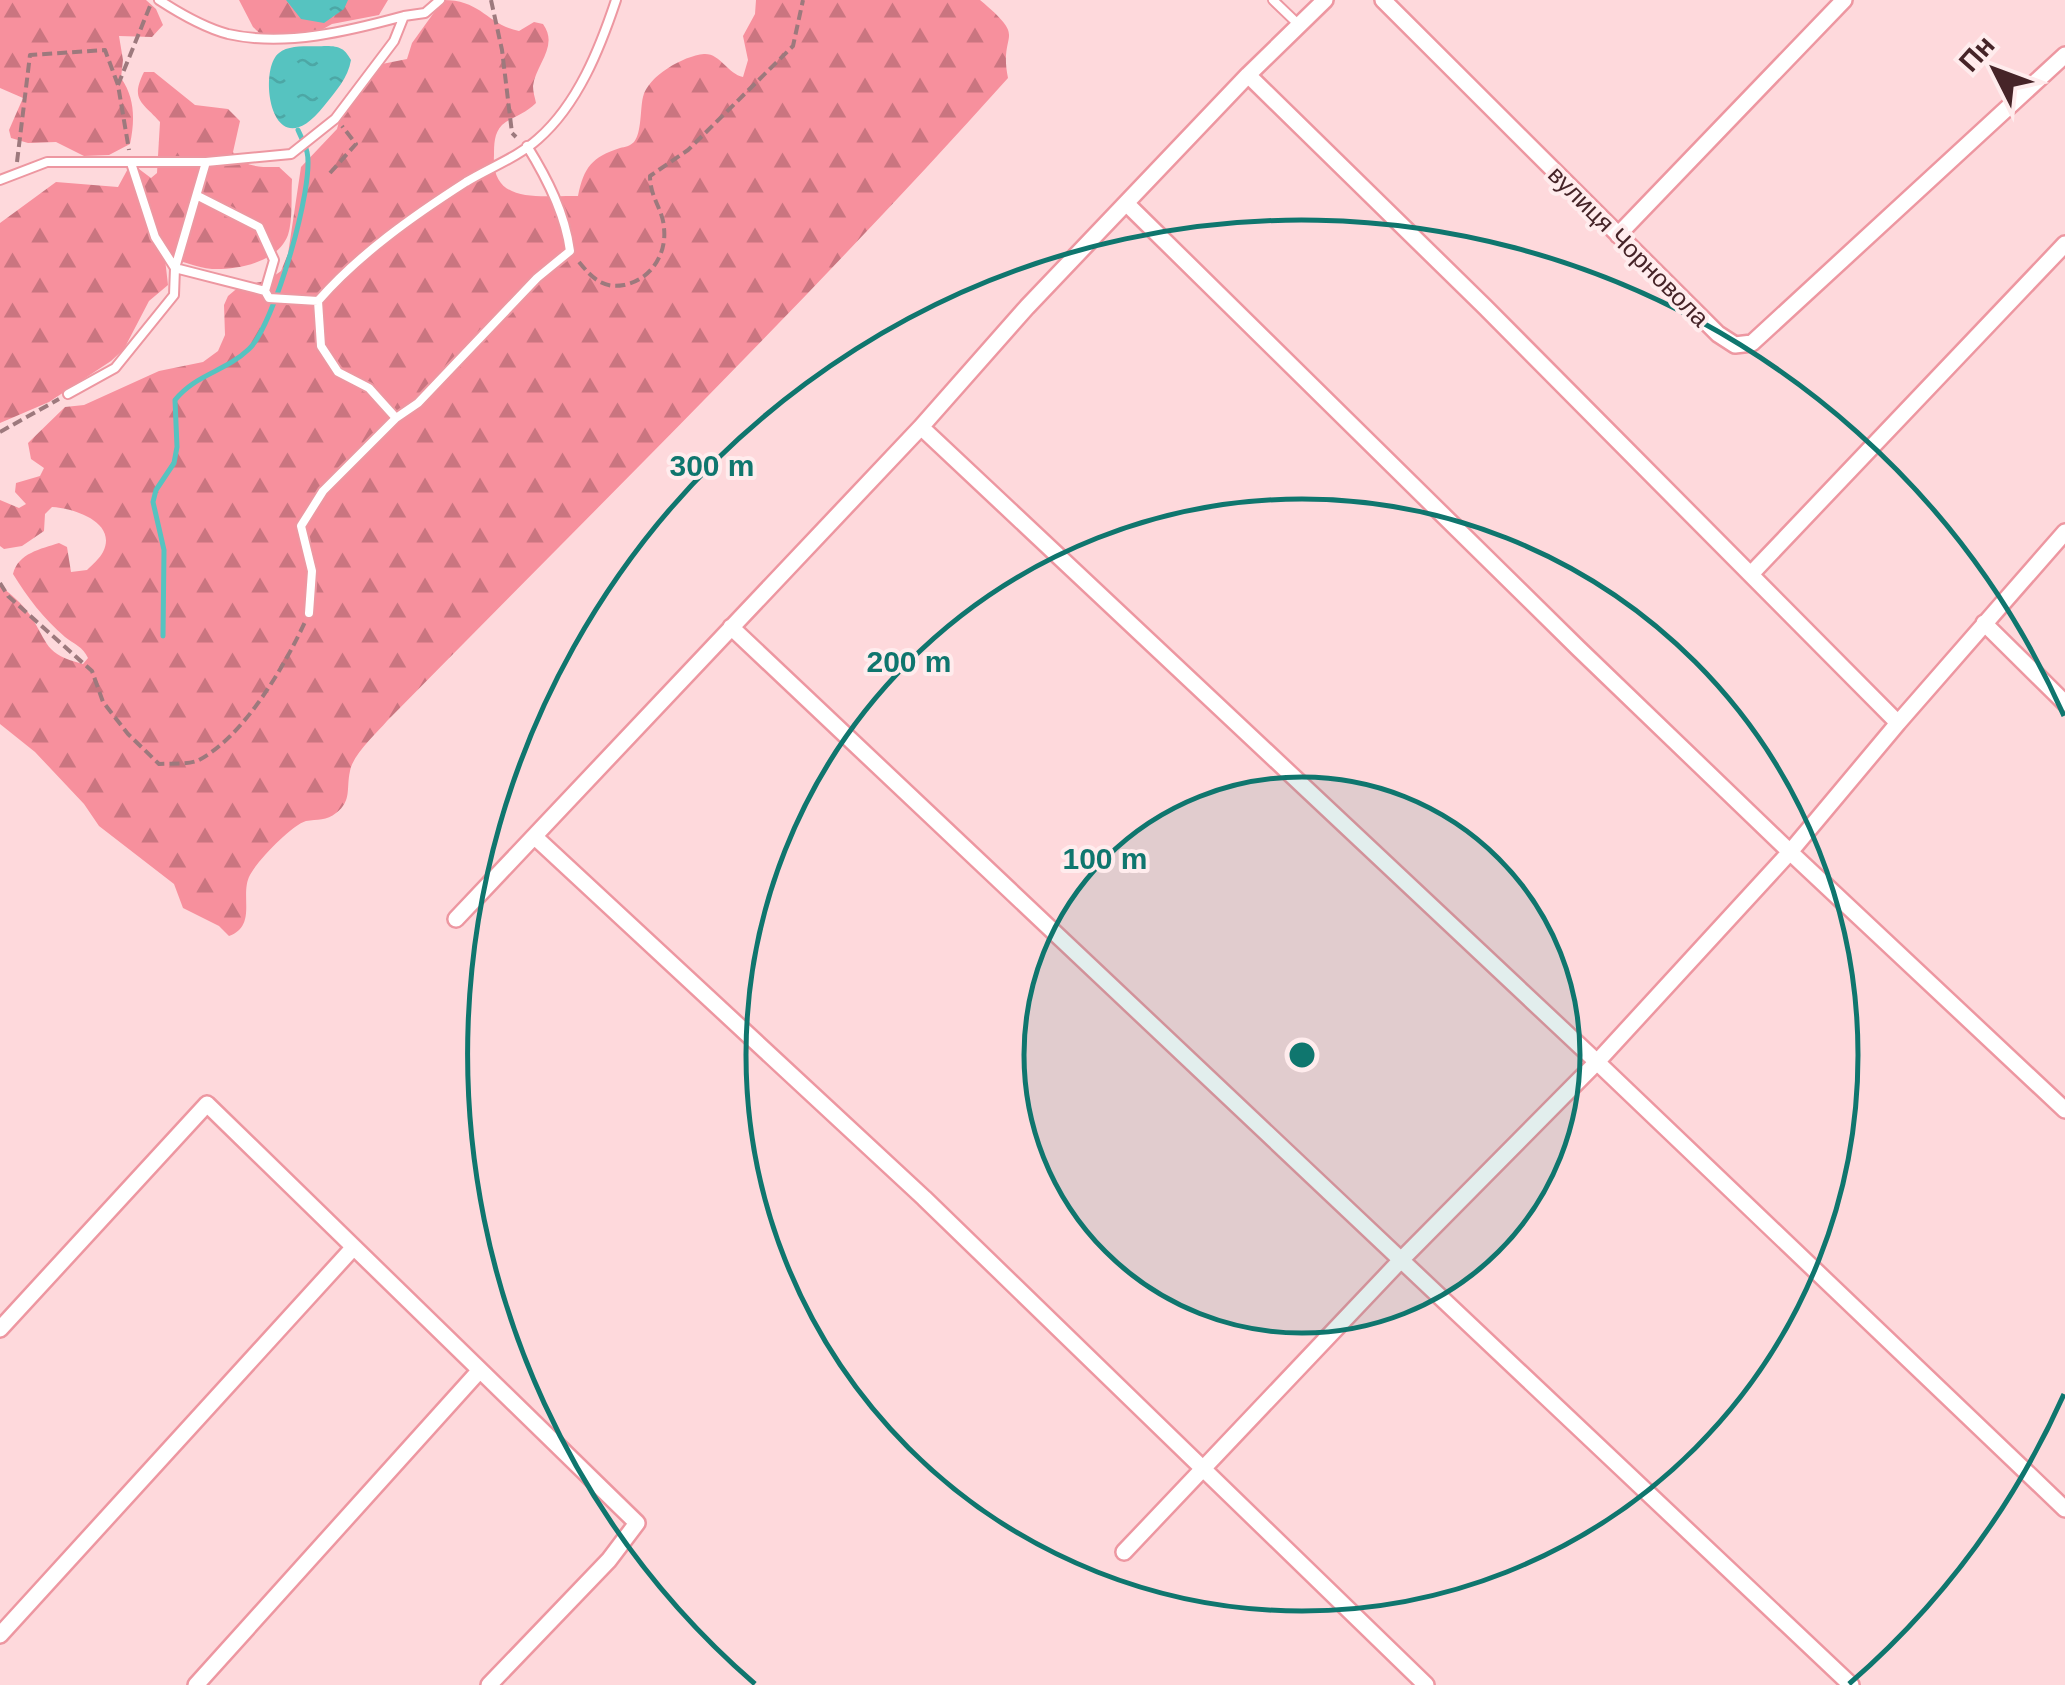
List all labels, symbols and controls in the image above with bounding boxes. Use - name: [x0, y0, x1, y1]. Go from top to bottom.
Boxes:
- north arrow: [1945, 20, 2045, 120]
- text: Пн: [1953, 29, 2001, 78]
- street label: вулиця Чорновола: [1543, 160, 1715, 332]
- text: 300 m: [669, 449, 755, 482]
- text: 200 m: [866, 645, 952, 678]
- text: 100 m: [1062, 842, 1148, 875]
- centre of rings: [1284, 1037, 1320, 1073]

